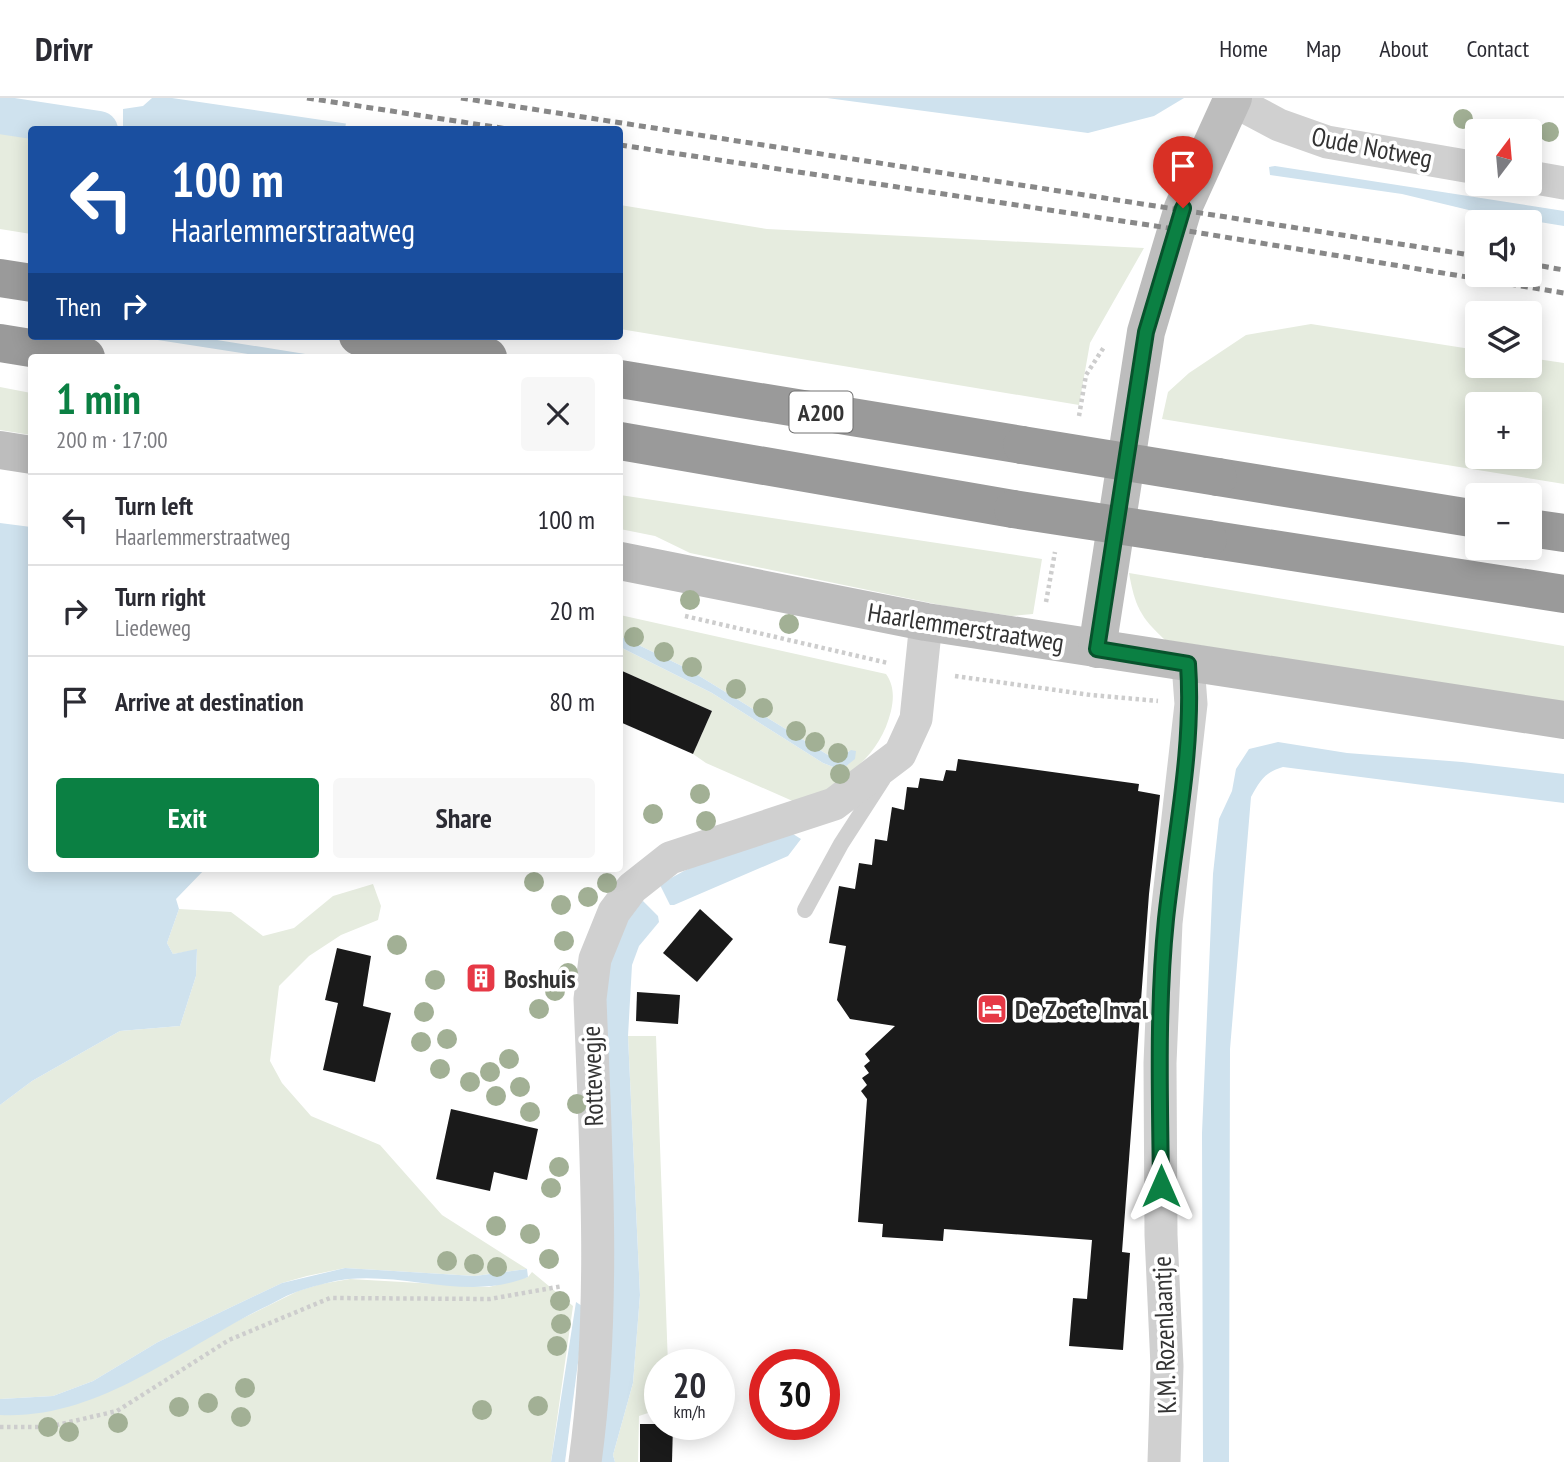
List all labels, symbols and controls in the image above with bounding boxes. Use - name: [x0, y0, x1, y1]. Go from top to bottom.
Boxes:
- text: Drivr: [35, 27, 93, 70]
- text: Home: [1219, 33, 1268, 64]
- text: Map: [1306, 33, 1341, 64]
- text: About: [1379, 33, 1428, 64]
- text: Contact: [1466, 33, 1529, 64]
- street label: Oude Notweg: [1309, 119, 1435, 175]
- north arrow: [1465, 119, 1542, 196]
- map controls: [1465, 119, 1542, 560]
- pin: [1153, 136, 1213, 208]
- text: 100 m: [171, 147, 284, 211]
- icon: arrive: [1164, 147, 1202, 185]
- icon: left: [56, 154, 147, 245]
- text: Haarlemmerstraatweg: [171, 209, 415, 251]
- button: sound: [1465, 210, 1542, 287]
- icon: right: [115, 287, 153, 325]
- text: Then: [56, 290, 101, 323]
- button: layers: [1465, 301, 1542, 378]
- text: 1 min: [56, 371, 141, 426]
- button: close: [521, 377, 595, 451]
- road number: A200: [790, 391, 852, 432]
- button: +: [1465, 392, 1542, 469]
- text: 200 m · 17:00: [56, 425, 168, 454]
- button: −: [1465, 483, 1542, 560]
- text: Turn left: [115, 489, 193, 522]
- icon: left: [56, 501, 94, 539]
- text: 100 m: [537, 503, 595, 536]
- text: Haarlemmerstraatweg: [115, 522, 290, 551]
- text: Turn right: [115, 580, 206, 613]
- icon: right: [56, 592, 94, 630]
- text: 20 m: [549, 594, 595, 627]
- street label: Haarlemmerstraatweg: [866, 595, 1066, 659]
- text: Liedeweg: [115, 613, 191, 642]
- icon: arrive: [56, 683, 94, 721]
- text: Arrive at destination: [115, 685, 304, 718]
- text: 80 m: [549, 685, 595, 718]
- button: Exit: [56, 778, 319, 858]
- button: Share: [333, 778, 595, 858]
- building icon: Boshuis: [464, 961, 498, 995]
- place label: Boshuis: [504, 962, 576, 995]
- hotel icon: De Zoete Inval: [975, 992, 1009, 1026]
- place label: De Zoete Inval: [1015, 993, 1149, 1026]
- street label: Rottewegje: [574, 1025, 610, 1127]
- position arrow: [1124, 1149, 1198, 1223]
- street label: K.M. Rozenlaantje: [1145, 1256, 1183, 1414]
- speed limit sign: 30: [749, 1349, 840, 1440]
- text: 20: [673, 1362, 706, 1408]
- text: km/h: [674, 1400, 705, 1423]

